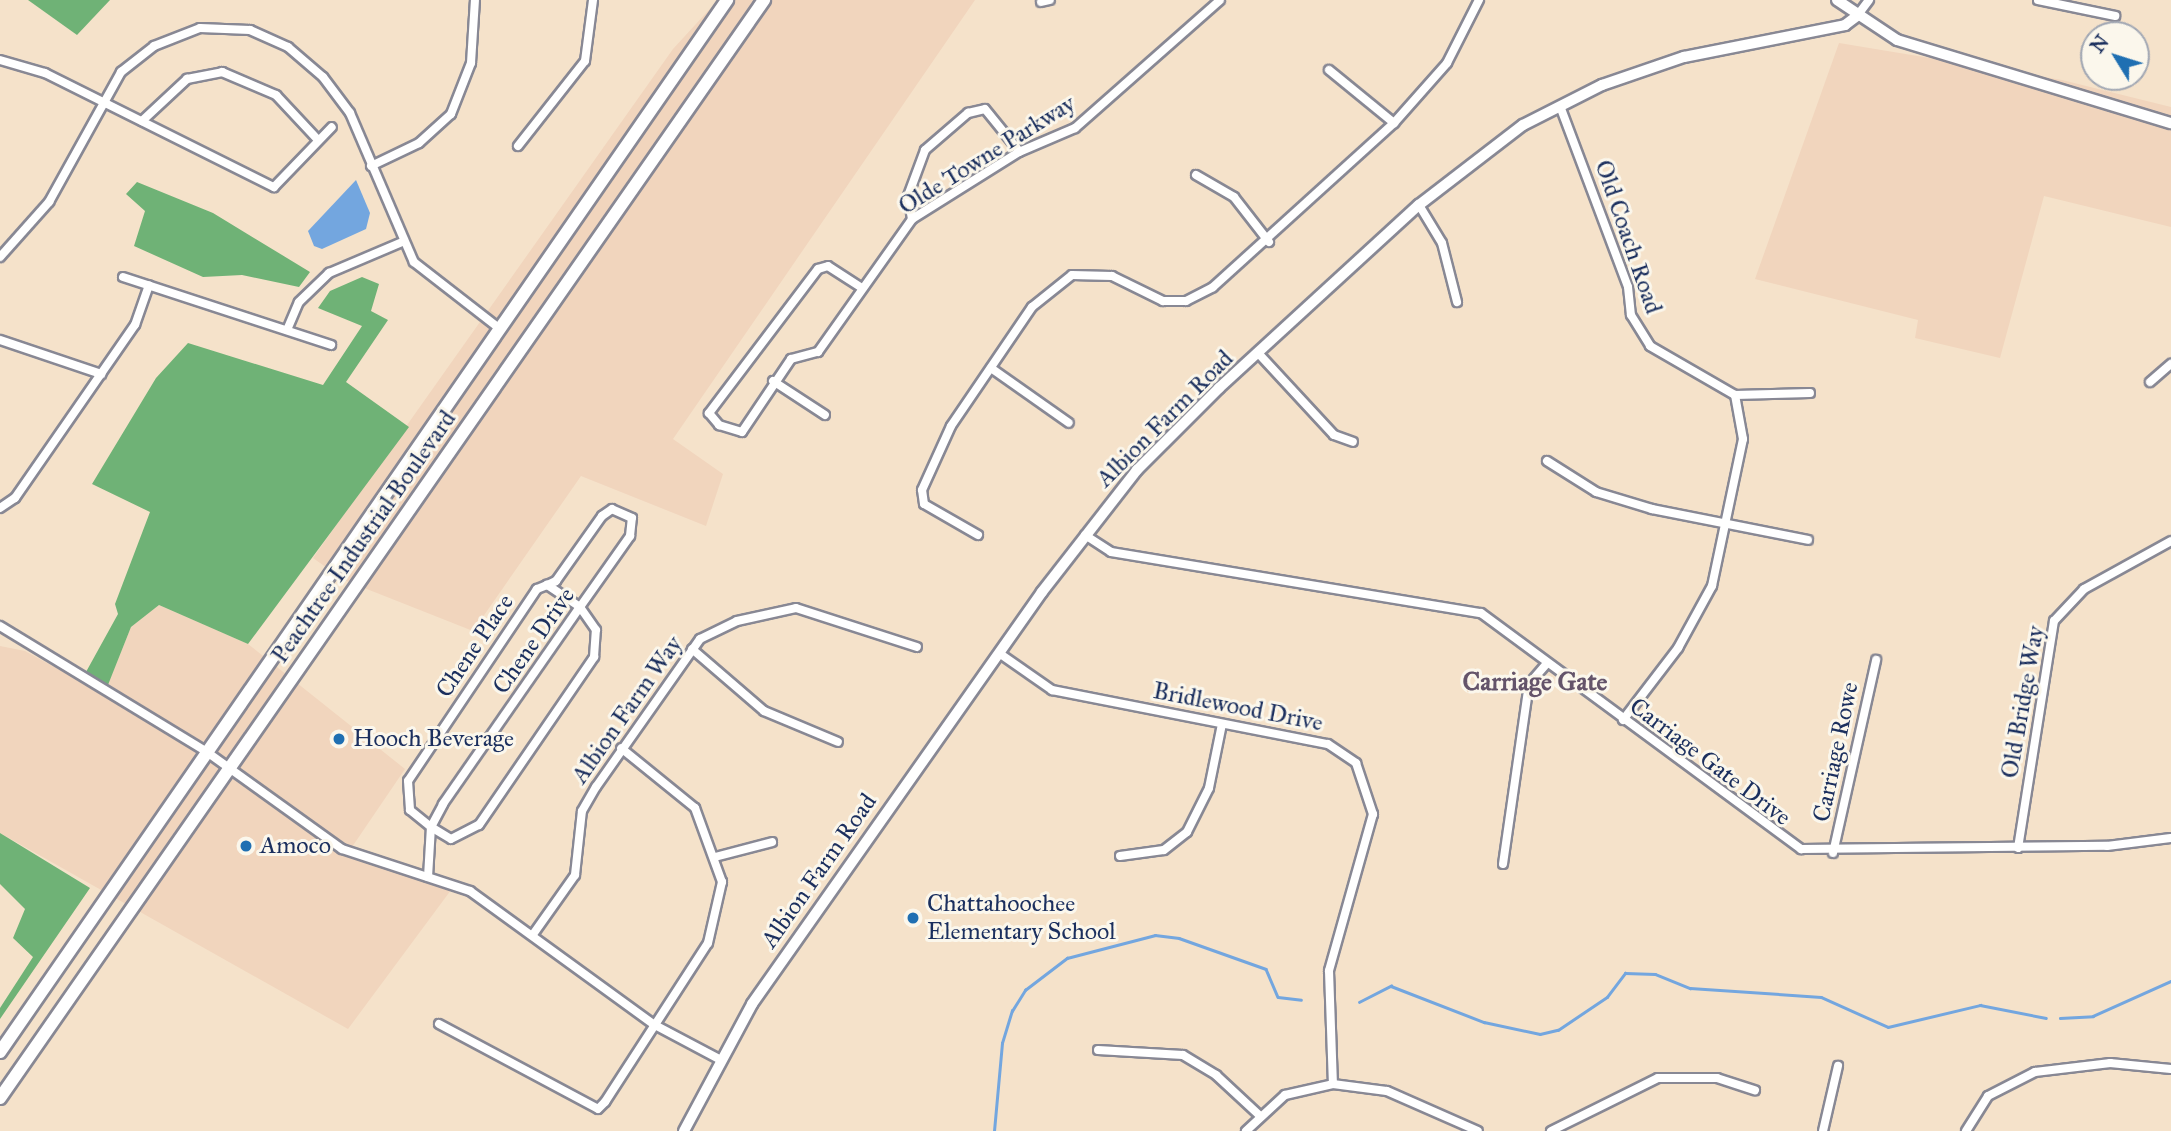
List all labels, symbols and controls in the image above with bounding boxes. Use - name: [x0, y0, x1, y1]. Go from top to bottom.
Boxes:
- north arrow: [2080, 21, 2150, 91]
- text: N: [2086, 31, 2114, 57]
- street label: Olde Towne Parkway: [893, 89, 1081, 221]
- street label: Old Coach Road: [1588, 156, 1668, 318]
- street label: Albion Farm Road: [1091, 345, 1239, 493]
- street label: Peachtree Industrial Boulevard: [266, 405, 462, 669]
- street label: Chene Drive: [487, 582, 581, 700]
- street label: Chene Place: [430, 589, 520, 703]
- street label: Old Bridge Way: [1995, 624, 2051, 780]
- street label: Albion Farm Way: [565, 631, 689, 789]
- district label: Carriage Gate: [1463, 666, 1607, 698]
- street label: Bridlewood Drive: [1151, 676, 1325, 738]
- street label: Carriage Rowe: [1807, 680, 1865, 824]
- street label: Carriage Gate Drive: [1624, 692, 1796, 832]
- place label: Hooch Beverage: [353, 725, 514, 753]
- marker: Hooch Beverage: [331, 731, 347, 747]
- street label: Albion Farm Road: [755, 788, 883, 954]
- place label: Amoco: [260, 832, 331, 860]
- marker: Amoco: [238, 838, 254, 854]
- place label: Chattahoochee Elementary School: [927, 890, 1116, 946]
- marker: Chattahoochee Elementary School: [905, 910, 921, 926]

